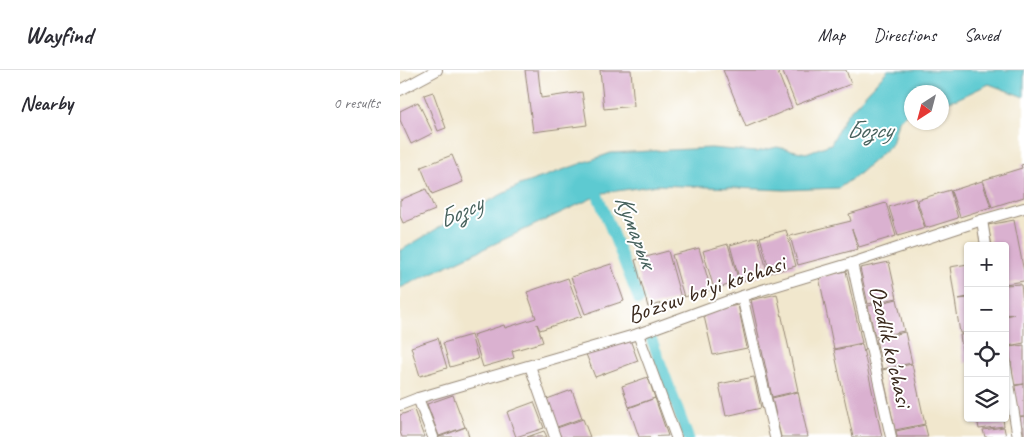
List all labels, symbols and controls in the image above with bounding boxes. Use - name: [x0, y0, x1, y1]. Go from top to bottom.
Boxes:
- text: Wayfind: [25, 20, 92, 50]
- text: Map: [818, 24, 845, 46]
- text: Directions: [873, 24, 936, 46]
- text: Saved: [964, 24, 999, 46]
- north arrow: [904, 85, 949, 130]
- text: Nearby: [20, 90, 73, 116]
- text: 0 results: [333, 93, 380, 113]
- water label: Бозсу: [846, 114, 896, 146]
- water label: Бозсу: [433, 186, 491, 236]
- water label: Кумарык: [608, 190, 666, 276]
- map controls: [964, 242, 1009, 422]
- button: +: [964, 242, 1009, 287]
- street label: Bo'zsuv bo'yi ko'chasi: [623, 247, 791, 330]
- street label: Ozodlik ko'chasi: [862, 282, 920, 412]
- button: −: [964, 287, 1009, 332]
- button: locate: [964, 332, 1009, 377]
- button: layers: [964, 377, 1009, 422]

